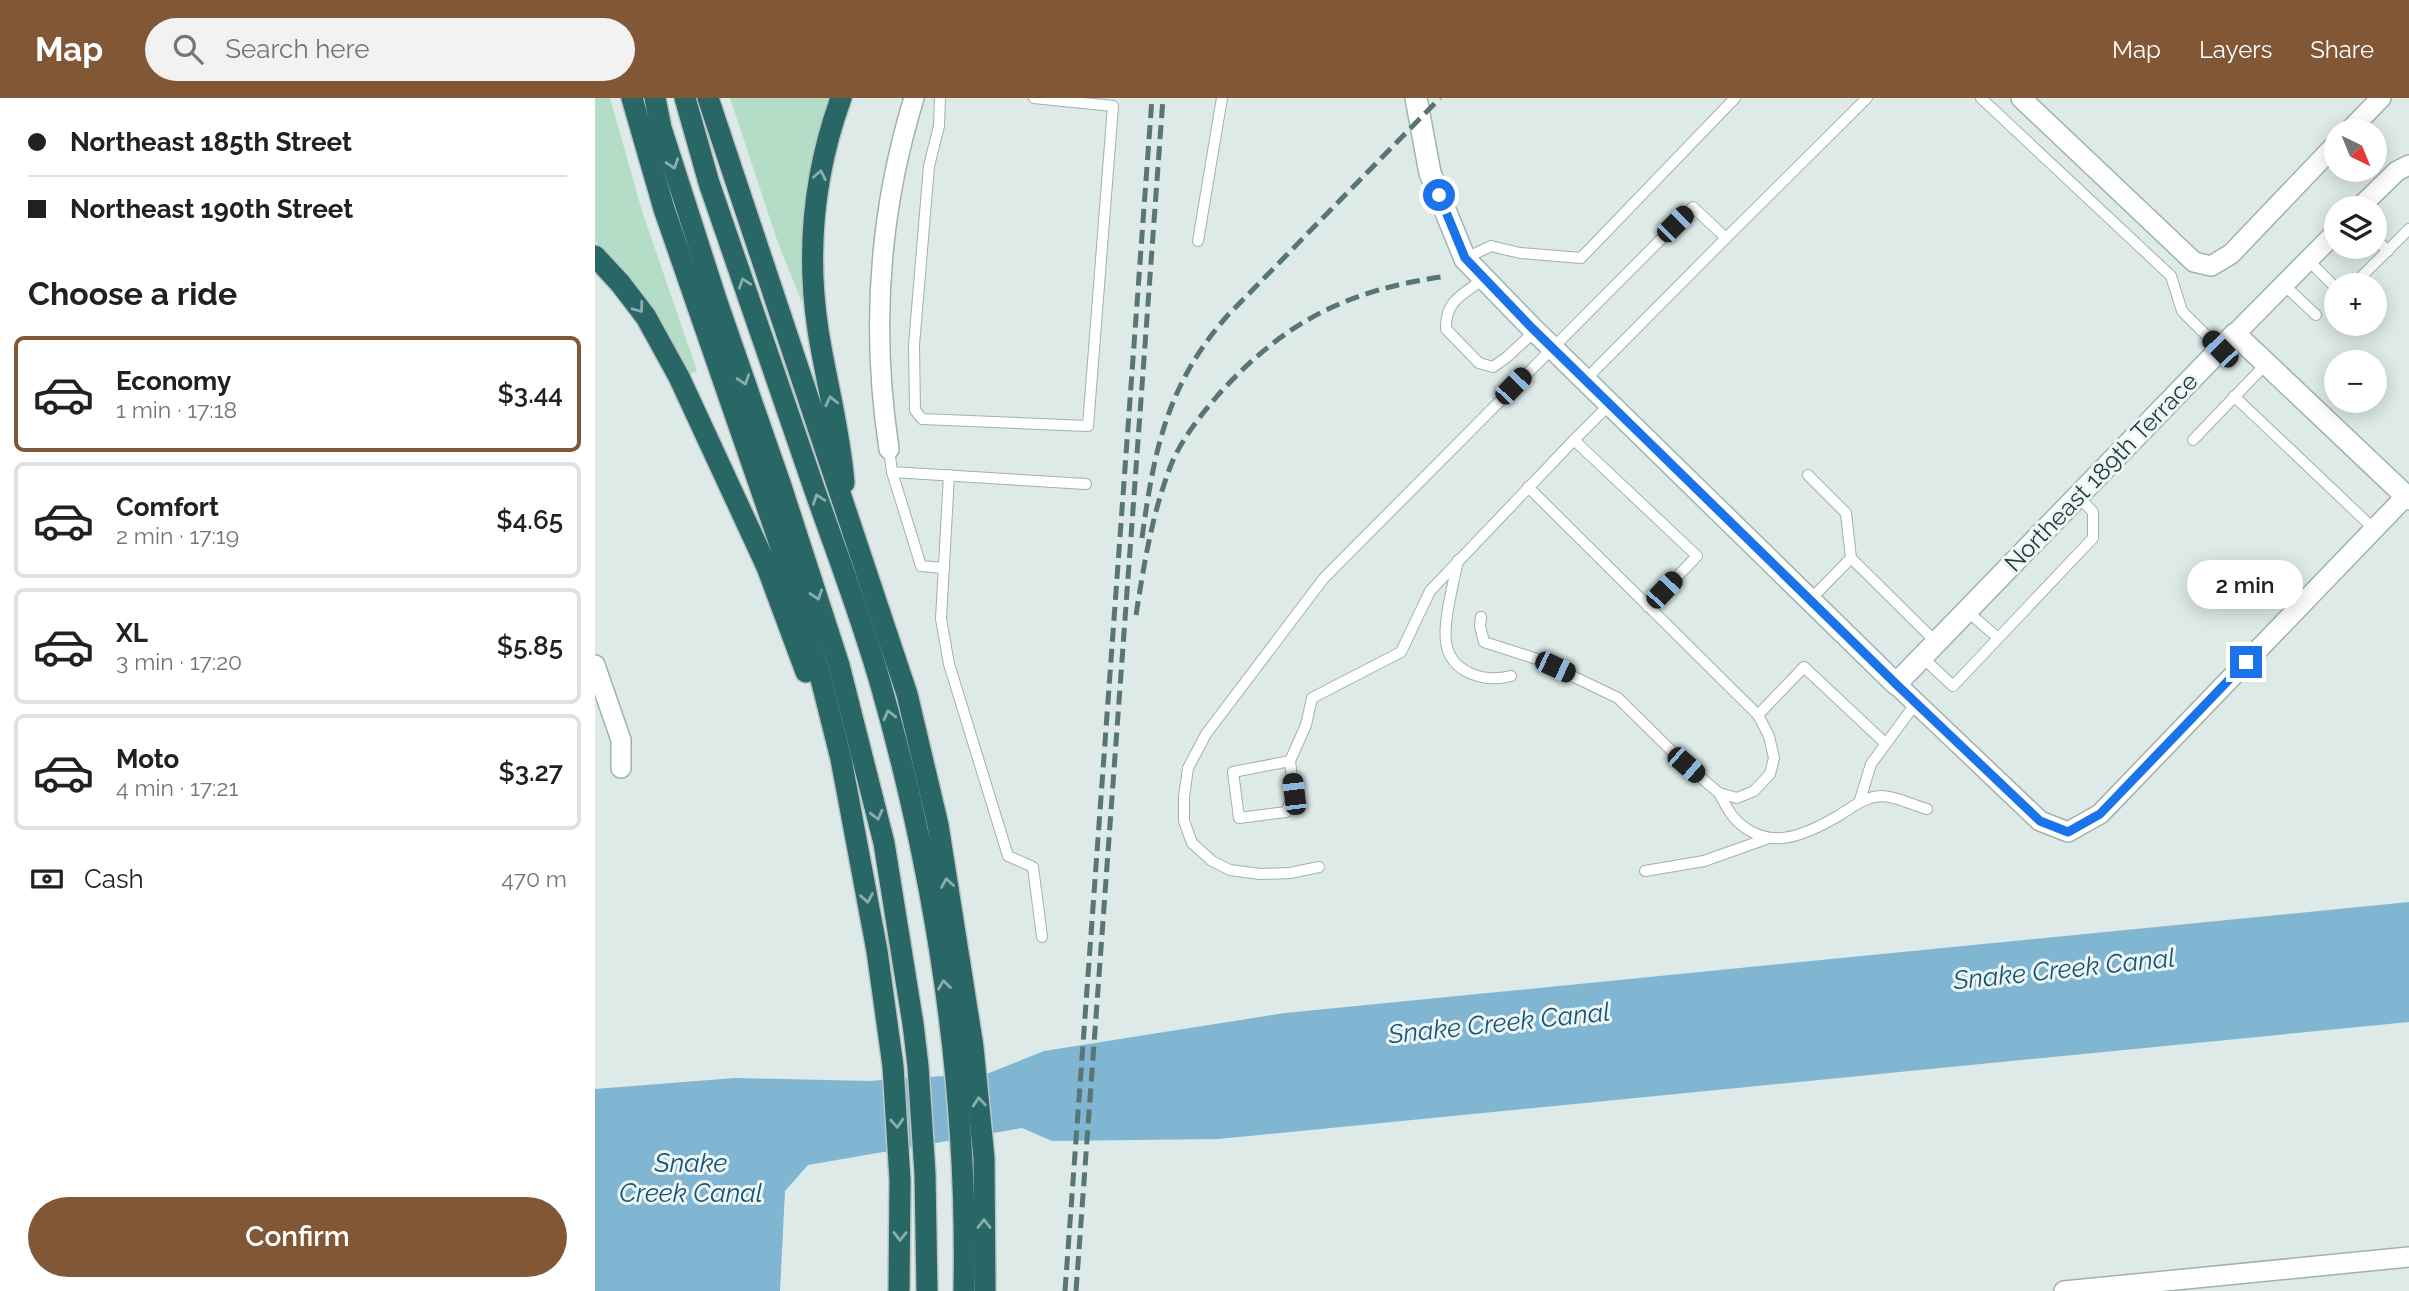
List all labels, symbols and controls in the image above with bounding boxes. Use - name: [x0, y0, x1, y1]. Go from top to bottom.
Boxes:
- search box: [145, 18, 635, 81]
- text: Map: [35, 30, 103, 69]
- icon: search: [169, 30, 207, 68]
- text: Search here: [225, 34, 370, 64]
- text: Map: [2112, 35, 2161, 64]
- text: Layers: [2199, 35, 2272, 64]
- text: Share: [2310, 35, 2374, 64]
- north arrow: [2324, 119, 2387, 182]
- map controls: [2324, 119, 2387, 413]
- text: Northeast 185th Street: [70, 127, 352, 157]
- one-way arrow: [664, 158, 679, 170]
- one-way arrow: [812, 169, 827, 181]
- route start: [1423, 179, 1455, 211]
- text: Northeast 190th Street: [70, 194, 353, 224]
- button: layers: [2324, 196, 2387, 259]
- car: [1653, 202, 1698, 246]
- button: +: [2324, 273, 2387, 336]
- text: Choose a ride: [28, 275, 237, 312]
- one-way arrow: [738, 278, 752, 290]
- one-way arrow: [631, 301, 644, 313]
- car: [2198, 327, 2243, 371]
- button: −: [2324, 350, 2387, 413]
- icon: car: [32, 363, 95, 426]
- car: [1491, 364, 1536, 408]
- text: Economy: [116, 366, 231, 396]
- street label: Northeast 189th Terrace: [1999, 367, 2203, 577]
- one-way arrow: [736, 373, 750, 385]
- text: $3.44: [498, 379, 563, 409]
- one-way arrow: [825, 395, 840, 407]
- text: 1 min · 17:18: [116, 396, 237, 423]
- icon: car: [32, 489, 95, 552]
- text: Comfort: [116, 492, 219, 522]
- one-way arrow: [812, 493, 826, 505]
- text: $4.65: [496, 505, 563, 535]
- text: 2 min · 17:19: [116, 522, 239, 549]
- callout: 2 min: [2188, 560, 2304, 610]
- car: [1642, 567, 1687, 613]
- text: 2 min: [2216, 571, 2274, 598]
- one-way arrow: [809, 589, 823, 601]
- icon: car: [32, 615, 95, 678]
- text: XL: [116, 618, 148, 648]
- text: $5.85: [497, 631, 563, 661]
- route end: [2230, 646, 2262, 678]
- text: 3 min · 17:20: [116, 648, 242, 675]
- car: [1532, 649, 1579, 685]
- one-way arrow: [883, 709, 897, 721]
- icon: car: [32, 741, 95, 804]
- car: [1664, 743, 1709, 787]
- text: Moto: [116, 744, 179, 774]
- text: $3.27: [498, 757, 563, 787]
- car: [1282, 772, 1307, 816]
- text: 4 min · 17:21: [116, 774, 238, 801]
- one-way arrow: [869, 809, 883, 821]
- icon: cash: [28, 860, 66, 898]
- text: Cash: [84, 864, 144, 894]
- text: 470 m: [501, 865, 567, 892]
- one-way arrow: [940, 877, 955, 889]
- one-way arrow: [859, 892, 874, 904]
- water label: Snake Creek Canal: [1951, 942, 2177, 996]
- one-way arrow: [937, 979, 952, 991]
- water label: Snake Creek Canal: [1386, 996, 1612, 1050]
- one-way arrow: [971, 1097, 986, 1108]
- one-way arrow: [889, 1118, 904, 1129]
- water label: Snake Creek Canal: [619, 1148, 763, 1208]
- button: Confirm: [28, 1197, 567, 1277]
- one-way arrow: [976, 1219, 992, 1229]
- one-way arrow: [892, 1231, 908, 1241]

